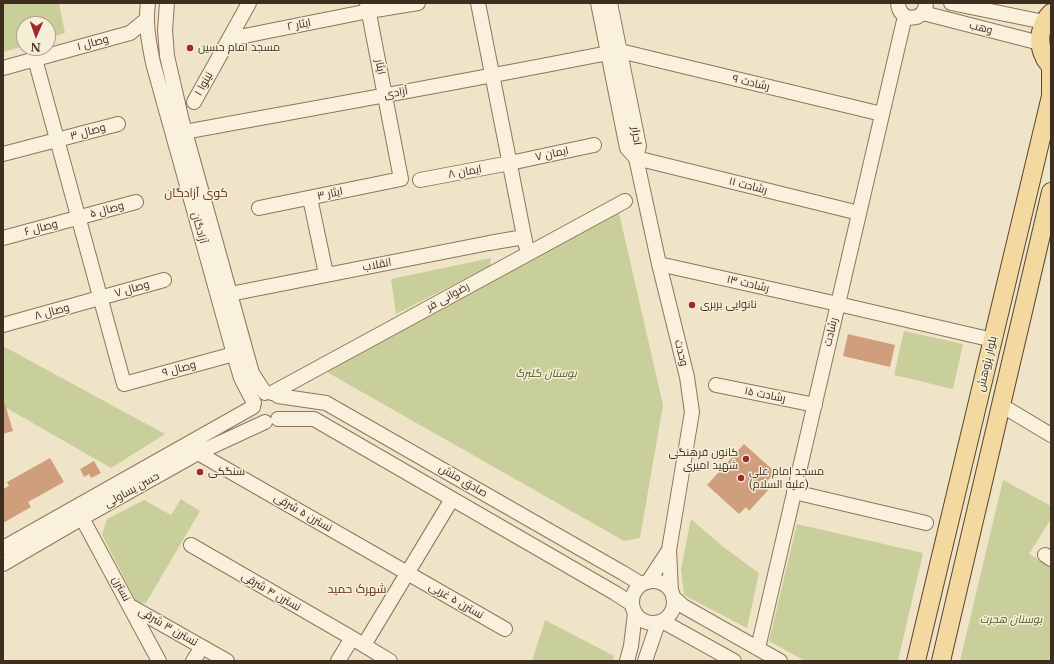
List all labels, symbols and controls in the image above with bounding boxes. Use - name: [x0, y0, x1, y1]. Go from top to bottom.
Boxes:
- north arrow: [16, 16, 56, 56]
- street label: ایثار ۲: [286, 16, 312, 34]
- street label: وهب: [968, 19, 994, 37]
- street label: وصال ۱: [76, 32, 110, 54]
- text: N: [30, 40, 41, 54]
- place label: مسجد امام حسین: [198, 41, 280, 55]
- marker: مسجد امام حسین: [185, 43, 195, 53]
- street label: ایثار: [372, 58, 388, 76]
- street label: نینوا ۱: [192, 70, 216, 98]
- street label: رشادت ۹: [731, 72, 771, 94]
- street label: آزادی: [383, 84, 409, 102]
- street label: وصال ۳: [69, 121, 107, 143]
- street label: احرار: [628, 126, 644, 146]
- street label: ایمان ۷: [534, 144, 570, 164]
- street label: ایمان ۸: [447, 163, 483, 181]
- street label: رشادت ۱۱: [727, 175, 769, 197]
- street label: ایثار ۳: [316, 185, 344, 203]
- district label: کوی آزادگان: [164, 187, 228, 201]
- street label: وصال ۵: [89, 199, 125, 221]
- street label: آزادگان: [188, 211, 210, 245]
- street label: وصال ۶: [23, 217, 59, 239]
- street label: انقلاب: [362, 256, 392, 274]
- street label: رشادت ۱۳: [725, 273, 771, 295]
- street label: وصال ۷: [113, 278, 151, 300]
- street label: رضوانی فر: [424, 280, 472, 314]
- place label: نانوایی بربری: [700, 298, 757, 312]
- marker: نانوایی بربری: [687, 300, 697, 310]
- street label: وصال ۸: [33, 301, 71, 323]
- street label: رشادت: [821, 316, 841, 348]
- street label: بلوار پژوهش: [974, 335, 1000, 393]
- street label: وحدت: [671, 338, 691, 368]
- street label: وصال ۹: [161, 358, 197, 380]
- park label: بوستان گلبرگ: [515, 367, 577, 381]
- street label: رشادت ۱۵: [743, 385, 787, 405]
- place label: کانون فرهنگی شهید امیری: [669, 446, 738, 472]
- marker: کانون فرهنگی شهید امیری: [741, 454, 751, 464]
- street label: صادق منش: [436, 462, 490, 500]
- place label: سنگکی: [208, 465, 245, 479]
- place label: مسجد امام علی (علیه السلام): [749, 465, 824, 491]
- marker: سنگکی: [195, 467, 205, 477]
- street label: حسن یساولی: [102, 470, 162, 510]
- marker: مسجد امام علی (علیه السلام): [736, 473, 746, 483]
- street label: نسترن ۵ شرقی: [272, 491, 334, 535]
- street label: نسترن ۴ شرقی: [239, 570, 303, 614]
- street label: نسترن: [109, 574, 133, 604]
- street label: نسترن ۵ غربی: [426, 580, 486, 622]
- district label: شهرک حمید: [327, 583, 387, 597]
- street label: نسترن ۳ شرقی: [136, 605, 200, 649]
- park label: بوستان هجرت: [980, 613, 1042, 627]

